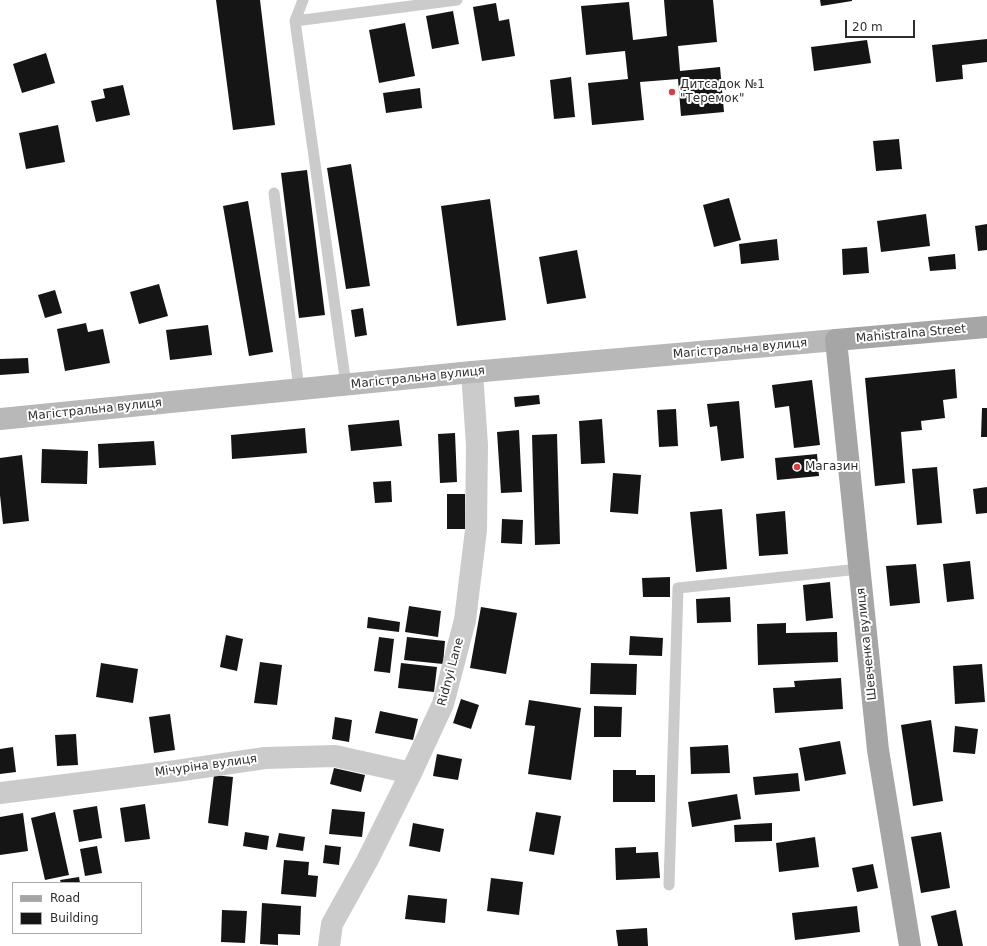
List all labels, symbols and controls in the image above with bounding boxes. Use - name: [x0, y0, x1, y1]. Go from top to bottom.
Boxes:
- scale bar: [847, 12, 917, 38]
- text: 20 m: [852, 20, 883, 34]
- place label: Дитсадок №1 "Теремок": [680, 78, 765, 106]
- marker: Дитсадок №1 "Теремок": [667, 87, 677, 97]
- street label: Mahistralna Street: [855, 322, 967, 346]
- street label: Магістральна вулиця: [672, 336, 808, 362]
- street label: Магістральна вулиця: [350, 364, 486, 392]
- street label: Магістральна вулиця: [27, 396, 163, 424]
- place label: Магазин: [805, 460, 858, 474]
- marker: Магазин: [792, 462, 802, 472]
- street label: Шевченка вулиця: [854, 587, 880, 701]
- street label: Ridnyi Lane: [435, 636, 467, 708]
- street label: Мічуріна вулиця: [154, 752, 258, 780]
- legend: [12, 882, 142, 934]
- text: Road: [50, 891, 80, 905]
- text: Building: [50, 911, 99, 925]

